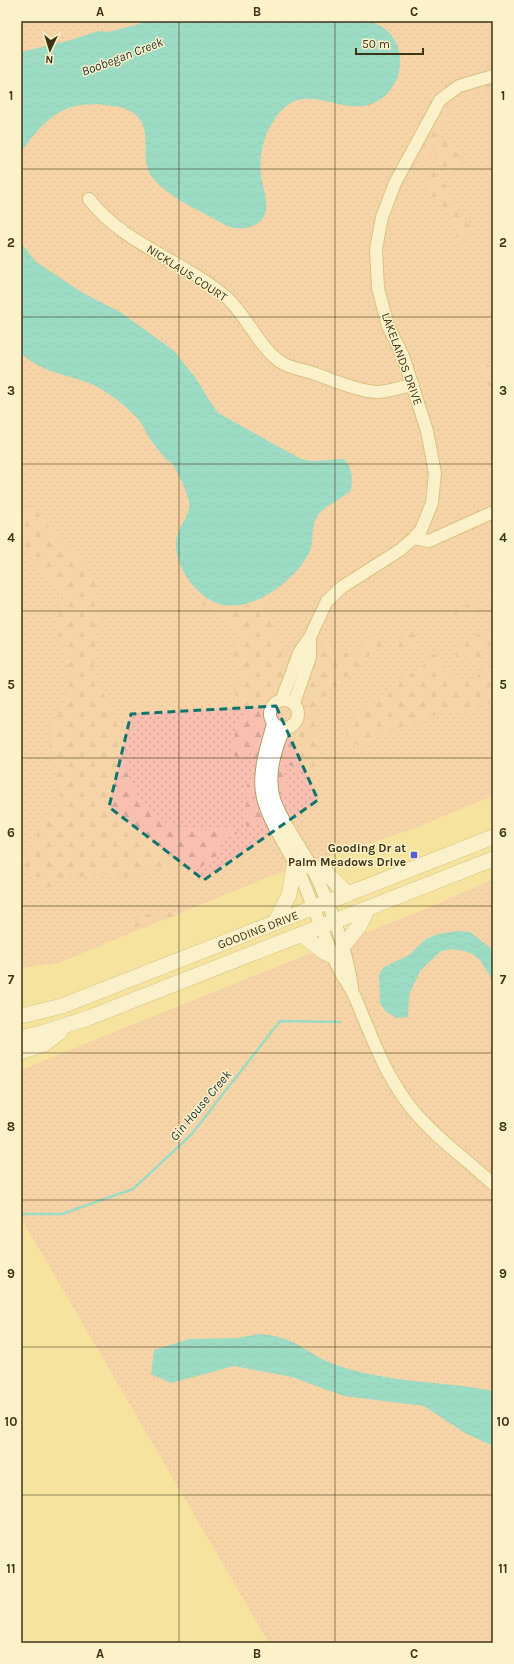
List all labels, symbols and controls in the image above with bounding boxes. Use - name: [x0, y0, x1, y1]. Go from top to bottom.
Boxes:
- text: A: [96, 4, 104, 19]
- text: B: [253, 4, 261, 19]
- text: C: [410, 4, 418, 19]
- north arrow: [30, 30, 70, 70]
- scale bar: [356, 30, 423, 56]
- water label: Boobegan Creek: [79, 34, 165, 79]
- text: 50 m: [362, 37, 390, 51]
- text: N: [45, 53, 54, 66]
- text: 1: [9, 88, 13, 103]
- text: 1: [501, 88, 505, 103]
- text: 2: [7, 235, 15, 250]
- text: 2: [499, 235, 507, 250]
- street label: NICKLAUS COURT: [144, 242, 230, 304]
- street label: LAKELANDS DRIVE: [379, 311, 425, 407]
- text: 3: [7, 383, 15, 398]
- text: 3: [499, 383, 507, 398]
- text: 4: [7, 530, 15, 545]
- text: 4: [499, 530, 507, 545]
- text: 5: [7, 677, 15, 692]
- text: 5: [499, 677, 507, 692]
- text: 6: [7, 825, 15, 840]
- text: 6: [499, 825, 507, 840]
- place label: Gooding Dr at Palm Meadows Drive: [288, 841, 406, 869]
- marker: Gooding Dr at Palm Meadows Drive: [409, 850, 419, 860]
- street label: GOODING DRIVE: [216, 908, 300, 952]
- text: 7: [8, 972, 15, 987]
- text: 7: [500, 972, 507, 987]
- water label: Gin House Creek: [167, 1067, 234, 1144]
- text: 8: [7, 1119, 15, 1134]
- text: 8: [499, 1119, 507, 1134]
- text: 9: [7, 1266, 15, 1281]
- text: 9: [499, 1266, 507, 1281]
- text: 10: [5, 1414, 17, 1429]
- text: 10: [497, 1414, 509, 1429]
- text: 11: [6, 1561, 16, 1576]
- text: 11: [498, 1561, 508, 1576]
- text: A: [96, 1646, 104, 1661]
- text: B: [253, 1646, 261, 1661]
- text: C: [410, 1646, 418, 1661]

